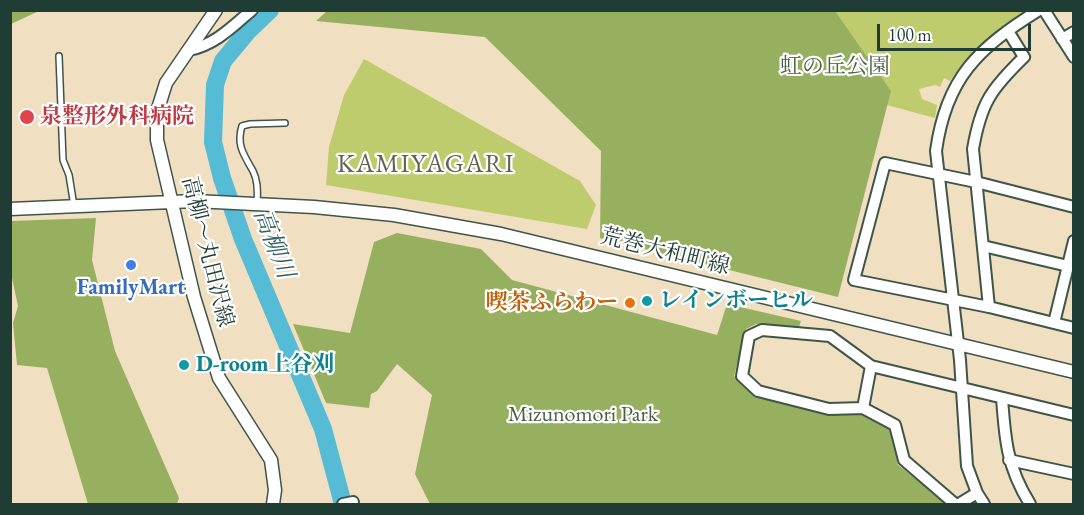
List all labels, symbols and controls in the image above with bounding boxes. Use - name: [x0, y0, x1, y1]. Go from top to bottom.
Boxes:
- scale bar: [880, 12, 1034, 50]
- text: 100 m: [888, 23, 932, 46]
- park label: 虹の丘公園: [780, 54, 890, 80]
- place label: 泉整形外科病院: [40, 104, 194, 130]
- marker: 泉整形外科病院: [18, 108, 36, 126]
- district label: KAMIYAGARI: [337, 149, 515, 181]
- street label: 高柳～丸田沢線: [176, 174, 238, 330]
- water label: 高柳川: [247, 205, 299, 283]
- street label: 荒巻大和町線: [598, 223, 732, 281]
- marker: FamilyMart: [124, 258, 138, 272]
- place label: FamilyMart: [77, 275, 185, 301]
- place label: レインボーヒル: [659, 288, 813, 314]
- place label: 喫茶ふらわー: [486, 290, 618, 316]
- marker: レインボーヒル: [640, 294, 654, 308]
- marker: 喫茶ふらわー: [623, 296, 637, 310]
- place label: D-room上谷刈: [196, 352, 335, 378]
- marker: D-room上谷刈: [177, 358, 191, 372]
- park label: Mizunomori Park: [508, 402, 658, 428]

